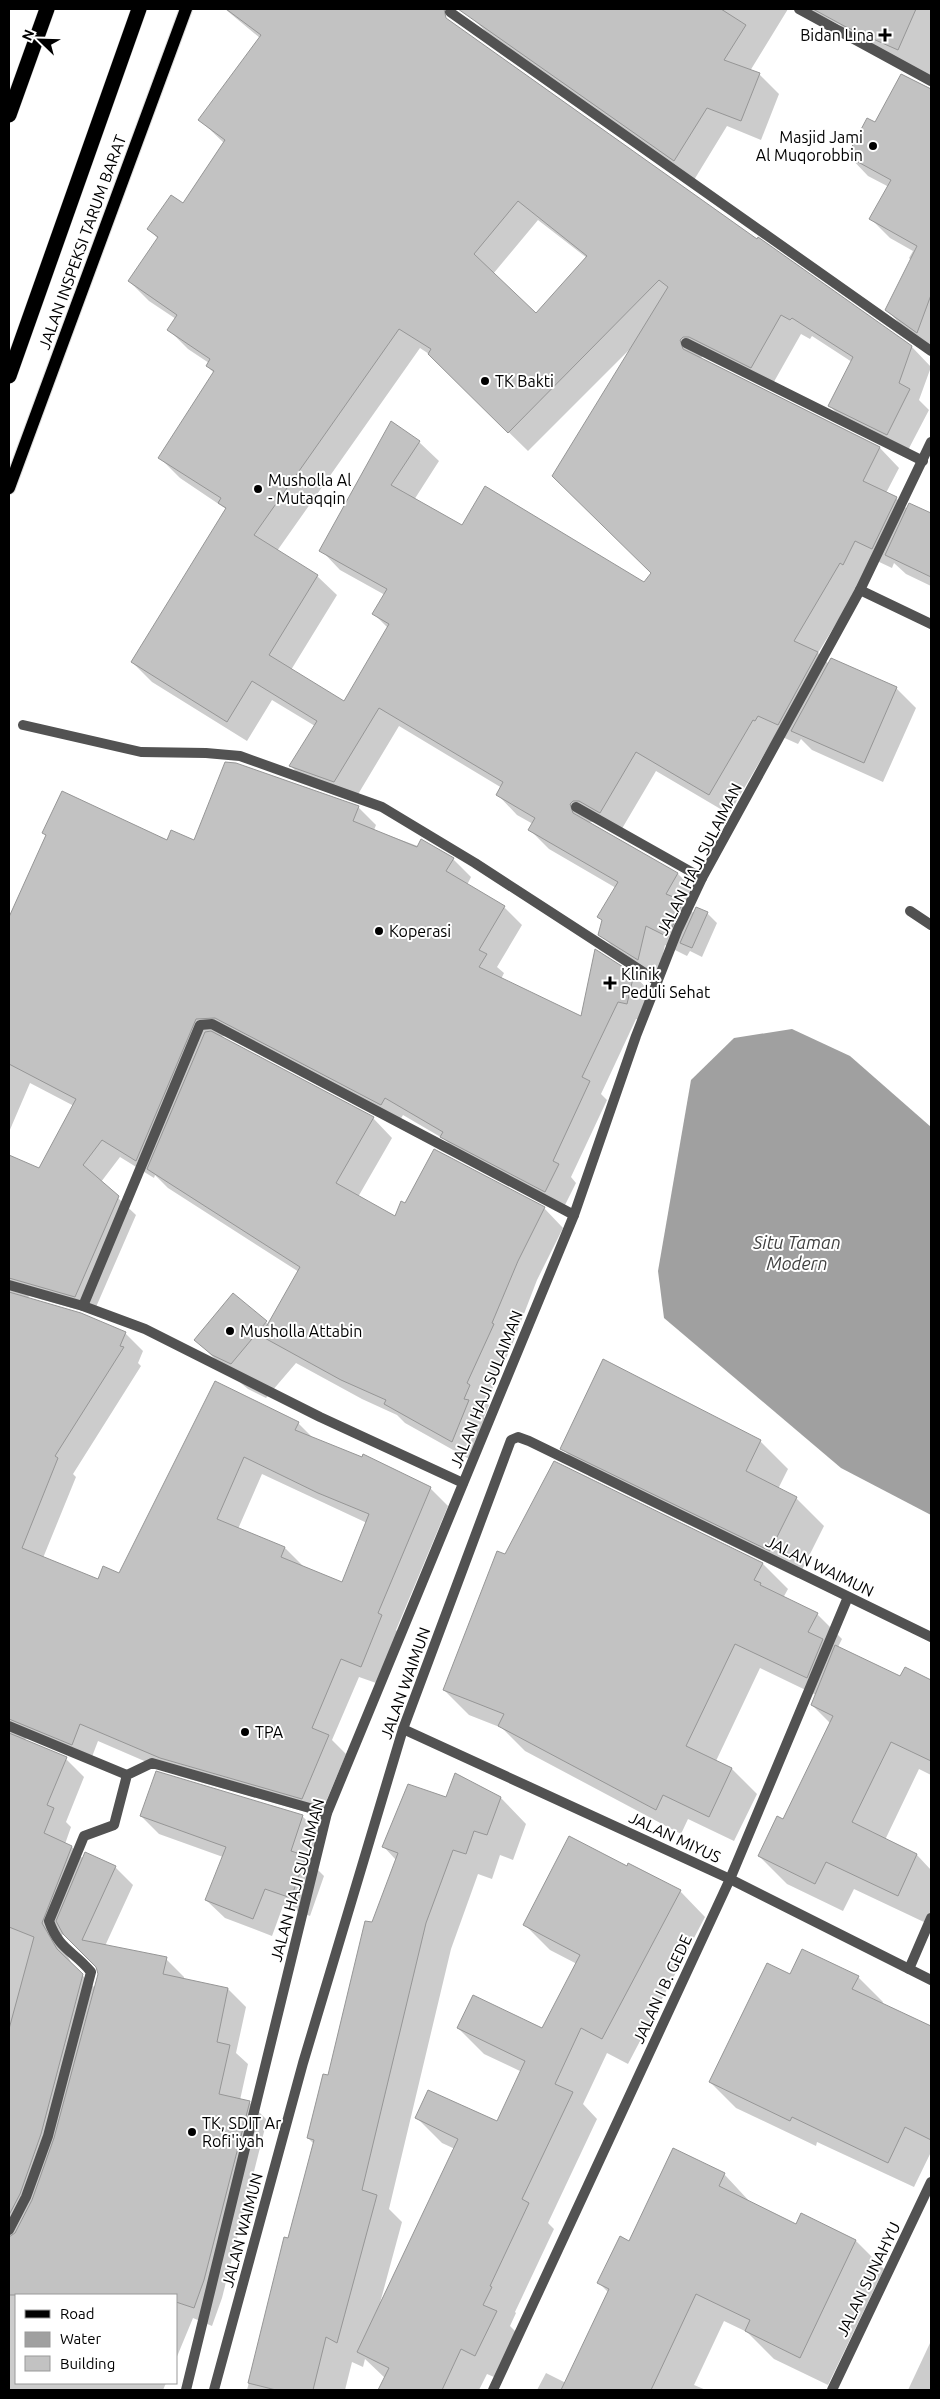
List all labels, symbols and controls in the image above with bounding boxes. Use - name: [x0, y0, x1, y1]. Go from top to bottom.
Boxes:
- north arrow: [15, 15, 65, 65]
- place label: Bidan Lina: [800, 26, 874, 44]
- text: N: [19, 27, 37, 43]
- marker: Bidan Lina: [878, 28, 892, 42]
- place label: Masjid Jami Al Muqorobbin: [756, 128, 863, 164]
- street label: JALAN INSPEKSI TARUM BARAT: [35, 132, 129, 352]
- marker: Masjid Jami Al Muqorobbin: [867, 140, 879, 152]
- place label: TK Bakti: [495, 372, 554, 390]
- marker: TK Bakti: [479, 375, 491, 387]
- place label: Musholla Al - Mutaqqin: [268, 471, 351, 507]
- marker: Musholla Al - Mutaqqin: [252, 483, 264, 495]
- street label: JALAN HAJI SULAIMAN: [653, 780, 745, 938]
- place label: Koperasi: [389, 922, 451, 940]
- marker: Koperasi: [373, 925, 385, 937]
- place label: Klinik Peduli Sehat: [621, 965, 711, 1001]
- marker: Klinik Peduli Sehat: [603, 976, 617, 990]
- water label: Situ Taman Modern: [752, 1232, 841, 1273]
- street label: JALAN HAJI SULAIMAN: [446, 1308, 526, 1470]
- place label: Musholla Attabin: [240, 1322, 362, 1340]
- marker: Musholla Attabin: [224, 1325, 236, 1337]
- street label: JALAN WAIMUN: [763, 1532, 877, 1600]
- street label: JALAN WAIMUN: [376, 1625, 434, 1741]
- place label: TPA: [255, 1723, 284, 1741]
- marker: TPA: [239, 1726, 251, 1738]
- street label: JALAN HAJI SULAIMAN: [267, 1796, 327, 1964]
- street label: JALAN MIYUS: [626, 1808, 724, 1866]
- street label: JALAN I B. GEDE: [629, 1932, 695, 2046]
- place label: TK, SDIT Ar Rofi'iyah: [202, 2114, 281, 2150]
- marker: TK, SDIT Ar Rofi'iyah: [186, 2126, 198, 2138]
- street label: JALAN WAIMUN: [218, 2171, 266, 2289]
- street label: JALAN SUNAHYU: [833, 2219, 903, 2339]
- legend: [15, 2294, 178, 2384]
- text: Road: [60, 2305, 95, 2322]
- text: Water: [60, 2330, 101, 2347]
- text: Building: [60, 2355, 115, 2372]

